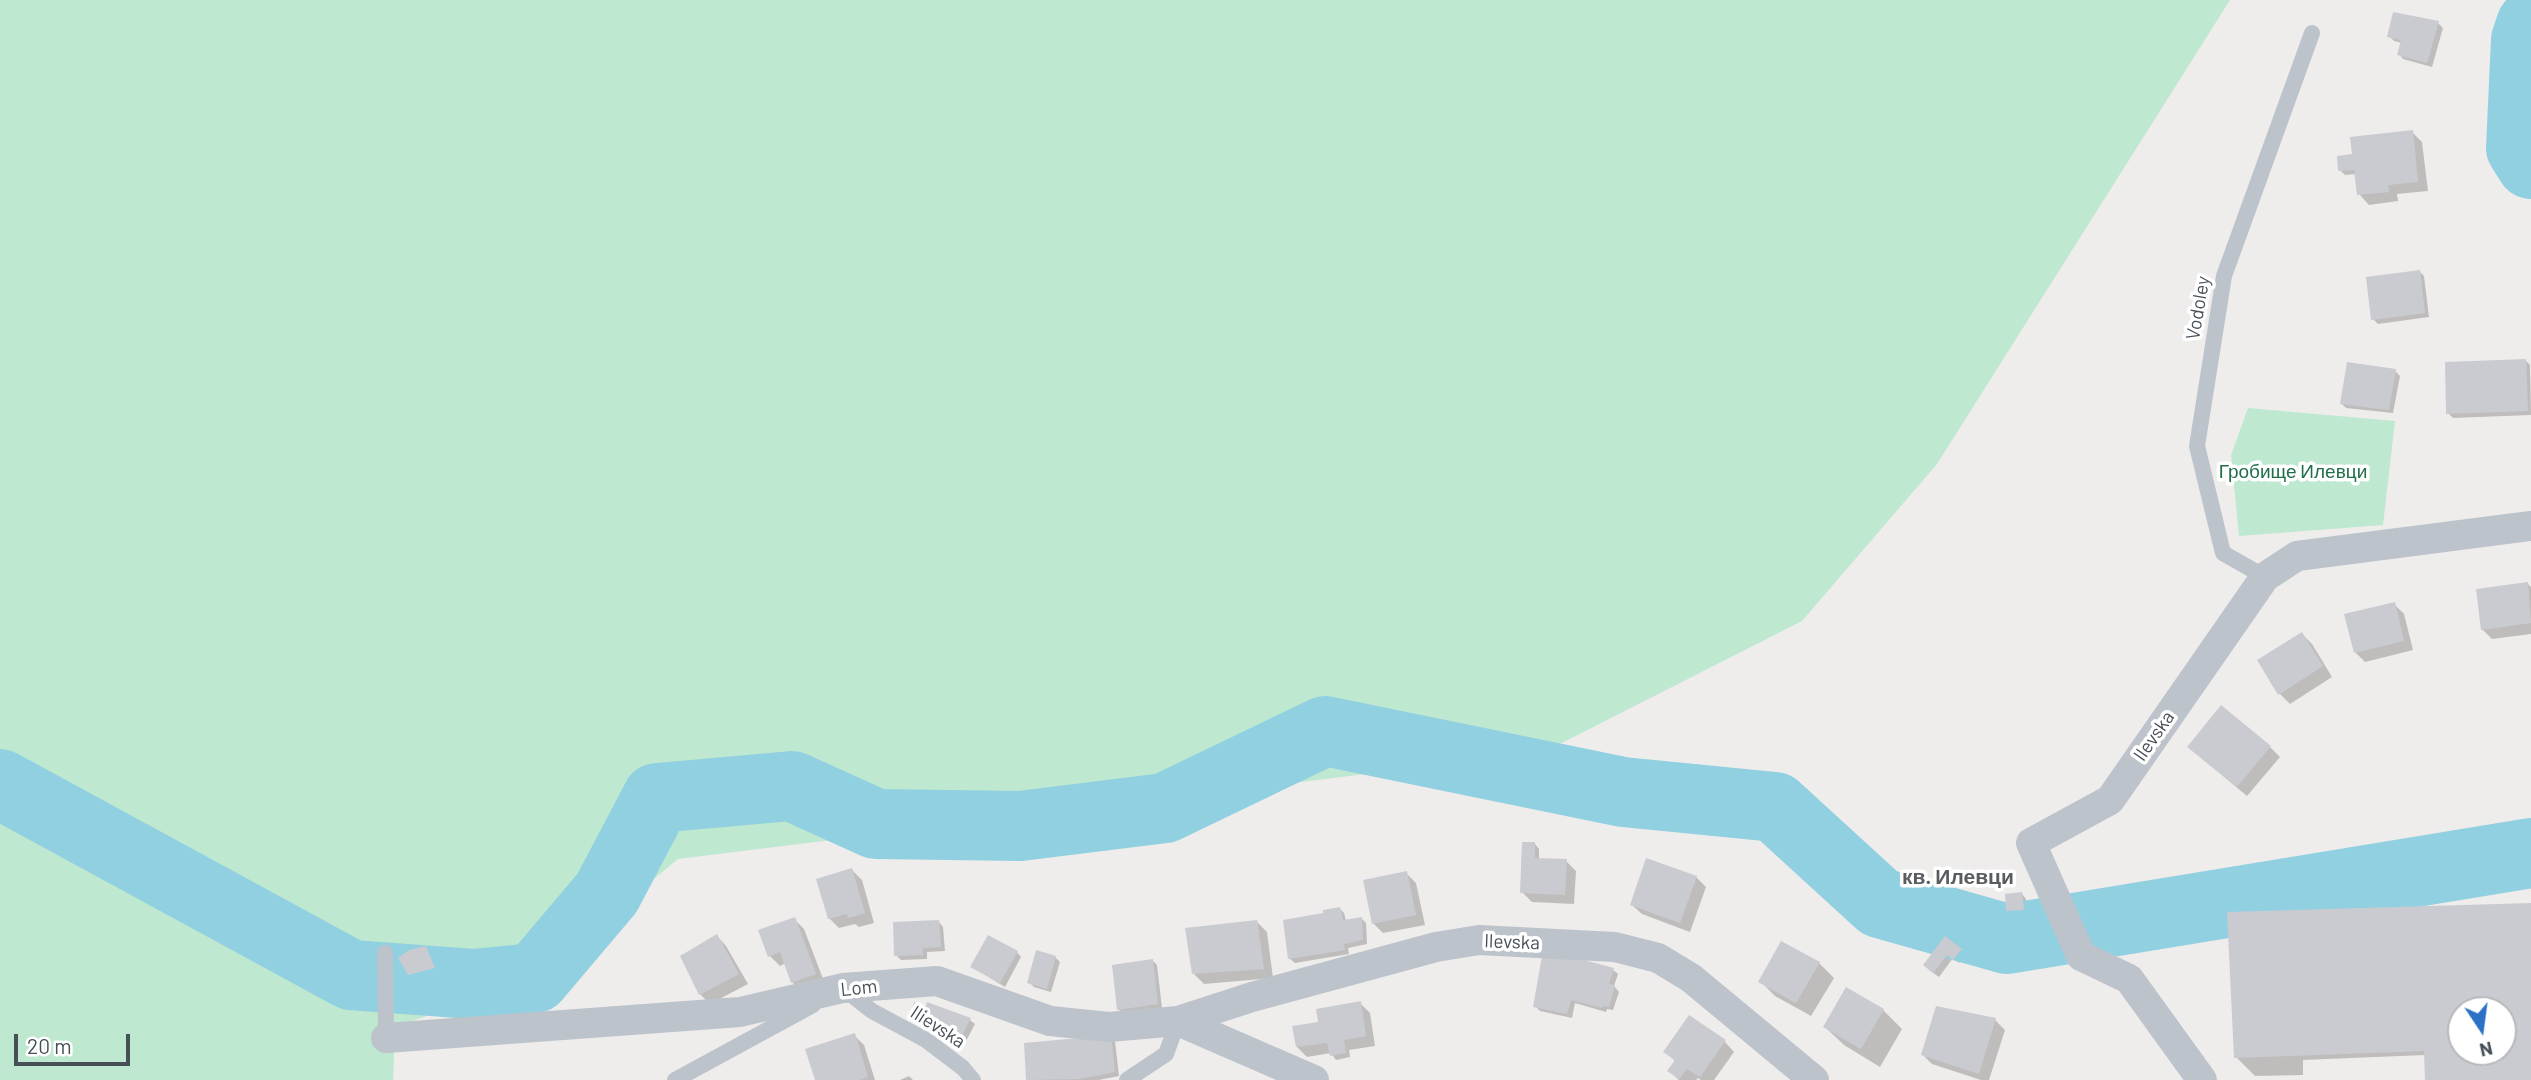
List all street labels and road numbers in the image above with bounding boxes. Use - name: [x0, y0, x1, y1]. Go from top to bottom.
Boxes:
- street label: Vodoley: [2181, 274, 2215, 342]
- street label: Ilevska: [2129, 707, 2179, 765]
- street label: Ilevska: [1484, 930, 1540, 954]
- street label: Lom: [839, 975, 879, 1001]
- street label: Ilievska: [906, 1001, 970, 1053]

